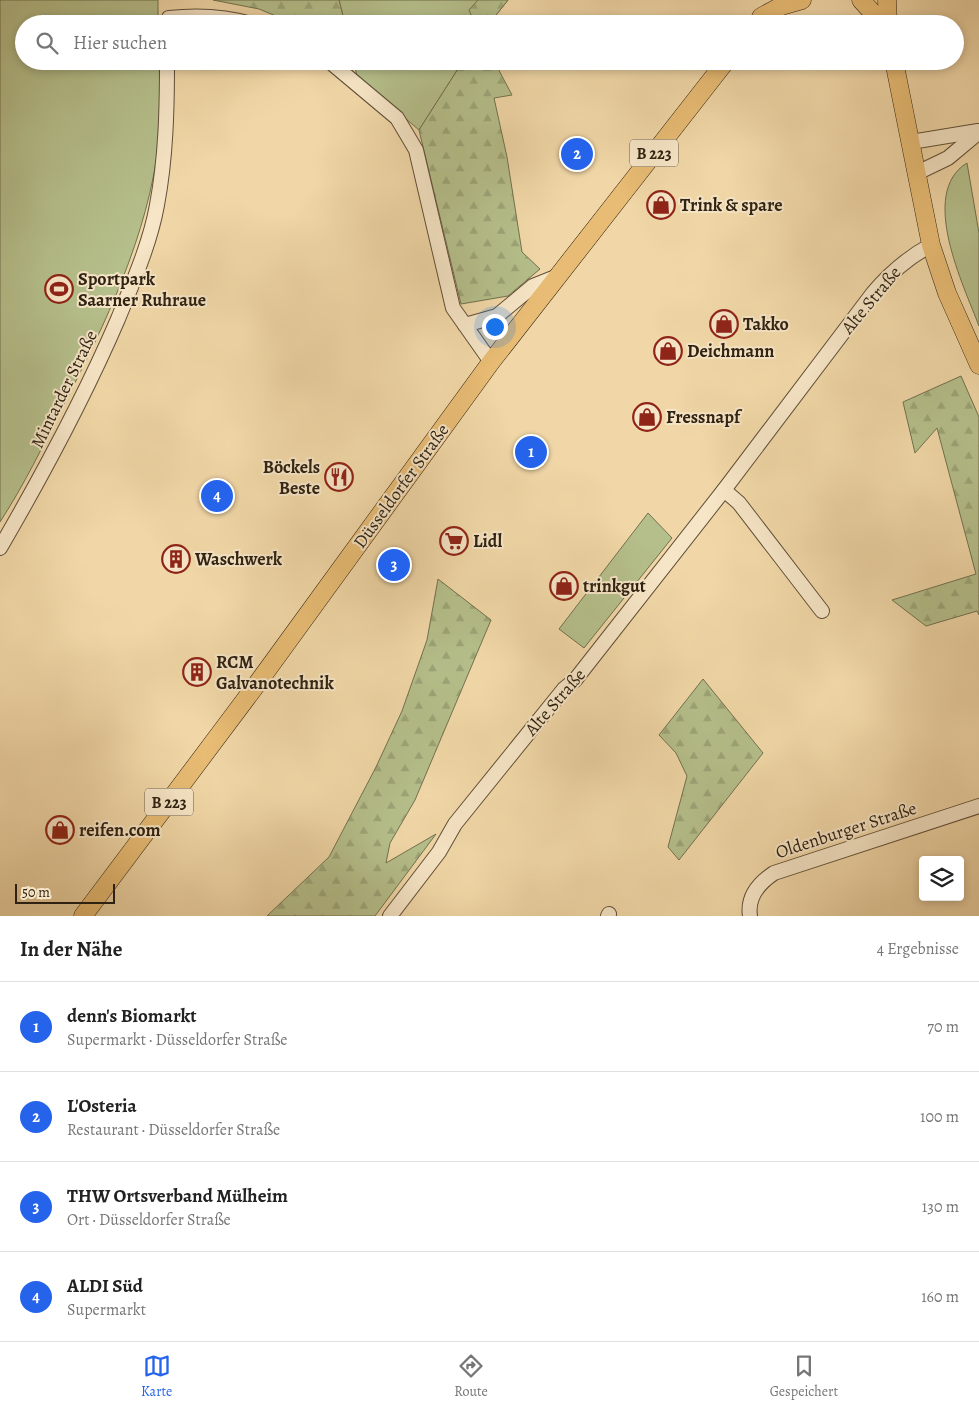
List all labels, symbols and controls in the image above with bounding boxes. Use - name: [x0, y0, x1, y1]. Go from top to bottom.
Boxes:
- search box: [15, 15, 964, 70]
- icon: search: [33, 29, 61, 57]
- text: Hier suchen: [73, 30, 167, 56]
- pin: 2: [561, 135, 593, 173]
- road number: B 223: [630, 140, 678, 167]
- shop icon: Trink & spare: [646, 190, 676, 220]
- place label: Trink & spare: [680, 193, 783, 217]
- street label: Alte Straße: [835, 261, 906, 340]
- place label: Sportpark Saarner Ruhraue: [78, 267, 206, 312]
- sports icon: Sportpark Saarner Ruhraue: [44, 274, 74, 304]
- shop icon: Takko: [709, 309, 739, 339]
- place label: Takko: [743, 312, 789, 336]
- your location: [482, 314, 508, 340]
- street label: Mintarder Straße: [25, 326, 103, 452]
- shop icon: Deichmann: [653, 336, 683, 366]
- place label: Deichmann: [687, 339, 774, 363]
- shop icon: Fressnapf: [632, 402, 662, 432]
- place label: Fressnapf: [666, 405, 743, 429]
- street label: Düsseldorfer Straße: [348, 419, 454, 553]
- pin: 1: [515, 433, 547, 471]
- place label: Böckels Beste: [263, 455, 320, 500]
- restaurant icon: Böckels Beste: [324, 462, 354, 492]
- pin: 4: [201, 477, 233, 515]
- supermarket icon: Lidl: [439, 526, 469, 556]
- place label: Lidl: [473, 529, 502, 553]
- building icon: Waschwerk: [161, 544, 191, 574]
- pin: 3: [378, 546, 410, 584]
- place label: Waschwerk: [194, 547, 283, 571]
- shop icon: trinkgut: [549, 571, 579, 601]
- place label: trinkgut: [583, 574, 646, 598]
- place label: RCM Galvanotechnik: [216, 650, 334, 695]
- building icon: RCM Galvanotechnik: [182, 657, 212, 687]
- street label: Alte Straße: [519, 663, 591, 741]
- road number: B 223: [145, 789, 193, 816]
- street label: Oldenburger Straße: [772, 796, 920, 864]
- shop icon: reifen.com: [45, 815, 75, 845]
- place label: reifen.com: [79, 818, 161, 842]
- map controls: [919, 856, 964, 901]
- button: layers: [919, 856, 964, 901]
- scale bar: [15, 881, 115, 904]
- text: 50 m: [22, 883, 50, 902]
- text: In der Nähe: [20, 935, 122, 963]
- text: 4 Ergebnisse: [877, 938, 959, 960]
- text: denn's Biomarkt: [67, 1003, 197, 1029]
- text: 1: [33, 1016, 39, 1038]
- text: 70 m: [927, 1016, 959, 1038]
- text: Supermarkt · Düsseldorfer Straße: [67, 1029, 287, 1051]
- text: L'Osteria: [67, 1093, 137, 1119]
- text: 2: [32, 1106, 40, 1128]
- text: 100 m: [920, 1106, 959, 1128]
- text: Restaurant · Düsseldorfer Straße: [67, 1119, 280, 1141]
- text: THW Ortsverband Mülheim: [67, 1183, 288, 1209]
- text: 3: [33, 1196, 39, 1218]
- text: 130 m: [922, 1196, 959, 1218]
- text: Ort · Düsseldorfer Straße: [67, 1209, 231, 1231]
- text: ALDI Süd: [67, 1273, 143, 1299]
- text: 4: [32, 1286, 40, 1308]
- text: 160 m: [921, 1286, 959, 1308]
- text: Supermarkt: [67, 1299, 146, 1321]
- tab: Karte: [141, 1352, 172, 1401]
- tab: Route: [454, 1352, 488, 1401]
- tab: Gespeichert: [770, 1352, 838, 1401]

